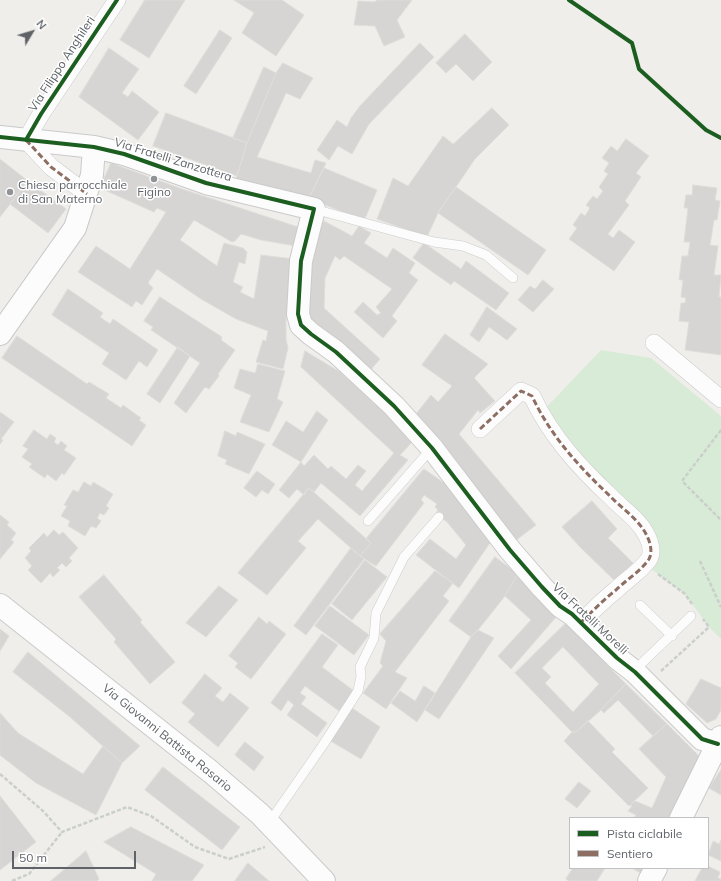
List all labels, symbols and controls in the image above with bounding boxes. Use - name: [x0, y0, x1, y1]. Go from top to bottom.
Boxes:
- north arrow: [12, 12, 52, 52]
- street label: Via Filippo Anghileri: [26, 14, 98, 114]
- text: N: [33, 17, 50, 32]
- street label: Via Fratelli Zanzottera: [112, 135, 234, 185]
- marker: Figino: [149, 174, 159, 184]
- place label: Chiesa parrocchiale di San Materno: [18, 178, 127, 206]
- place label: Figino: [137, 185, 171, 199]
- marker: Chiesa parrocchiale di San Materno: [5, 187, 15, 197]
- street label: Via Fratelli Morelli: [549, 580, 631, 658]
- street label: Via Giovanni Battista Rasario: [99, 681, 235, 795]
- legend: [569, 817, 709, 869]
- text: Pista ciclabile: [607, 826, 682, 841]
- scale bar: [14, 843, 138, 869]
- text: Sentiero: [607, 846, 653, 861]
- text: 50 m: [19, 850, 47, 865]

